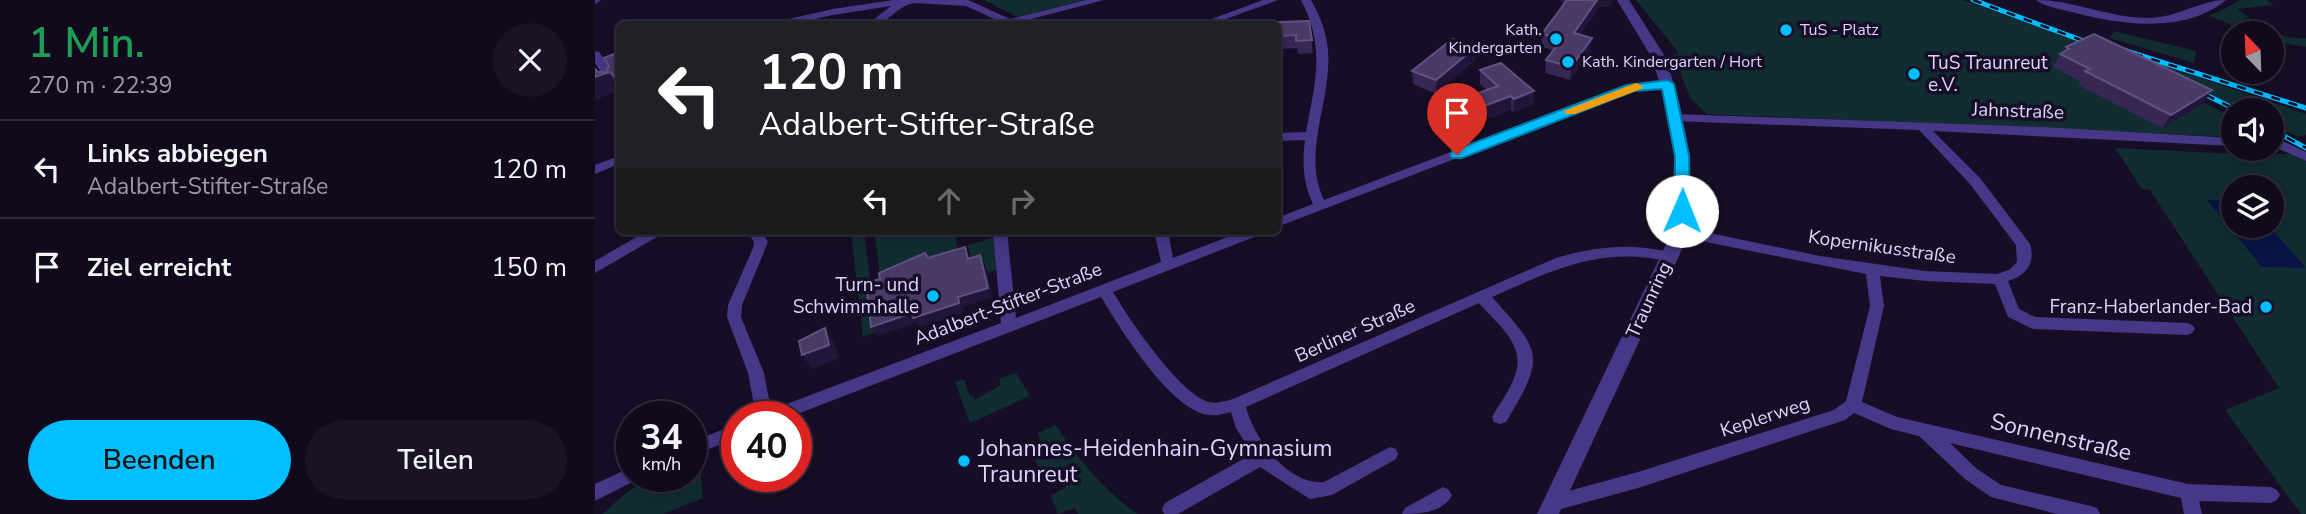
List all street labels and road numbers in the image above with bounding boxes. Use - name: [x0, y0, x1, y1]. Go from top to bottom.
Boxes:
- street label: Jahnstraße: [1971, 96, 2064, 126]
- street label: Kopernikusstraße: [1806, 224, 1958, 270]
- street label: Adalbert-Stifter-Straße: [910, 256, 1106, 352]
- street label: Traunring: [1620, 258, 1678, 342]
- street label: Berliner Straße: [1291, 293, 1419, 369]
- street label: Keplerweg: [1717, 390, 1813, 444]
- street label: Sonnenstraße: [1987, 406, 2135, 468]

